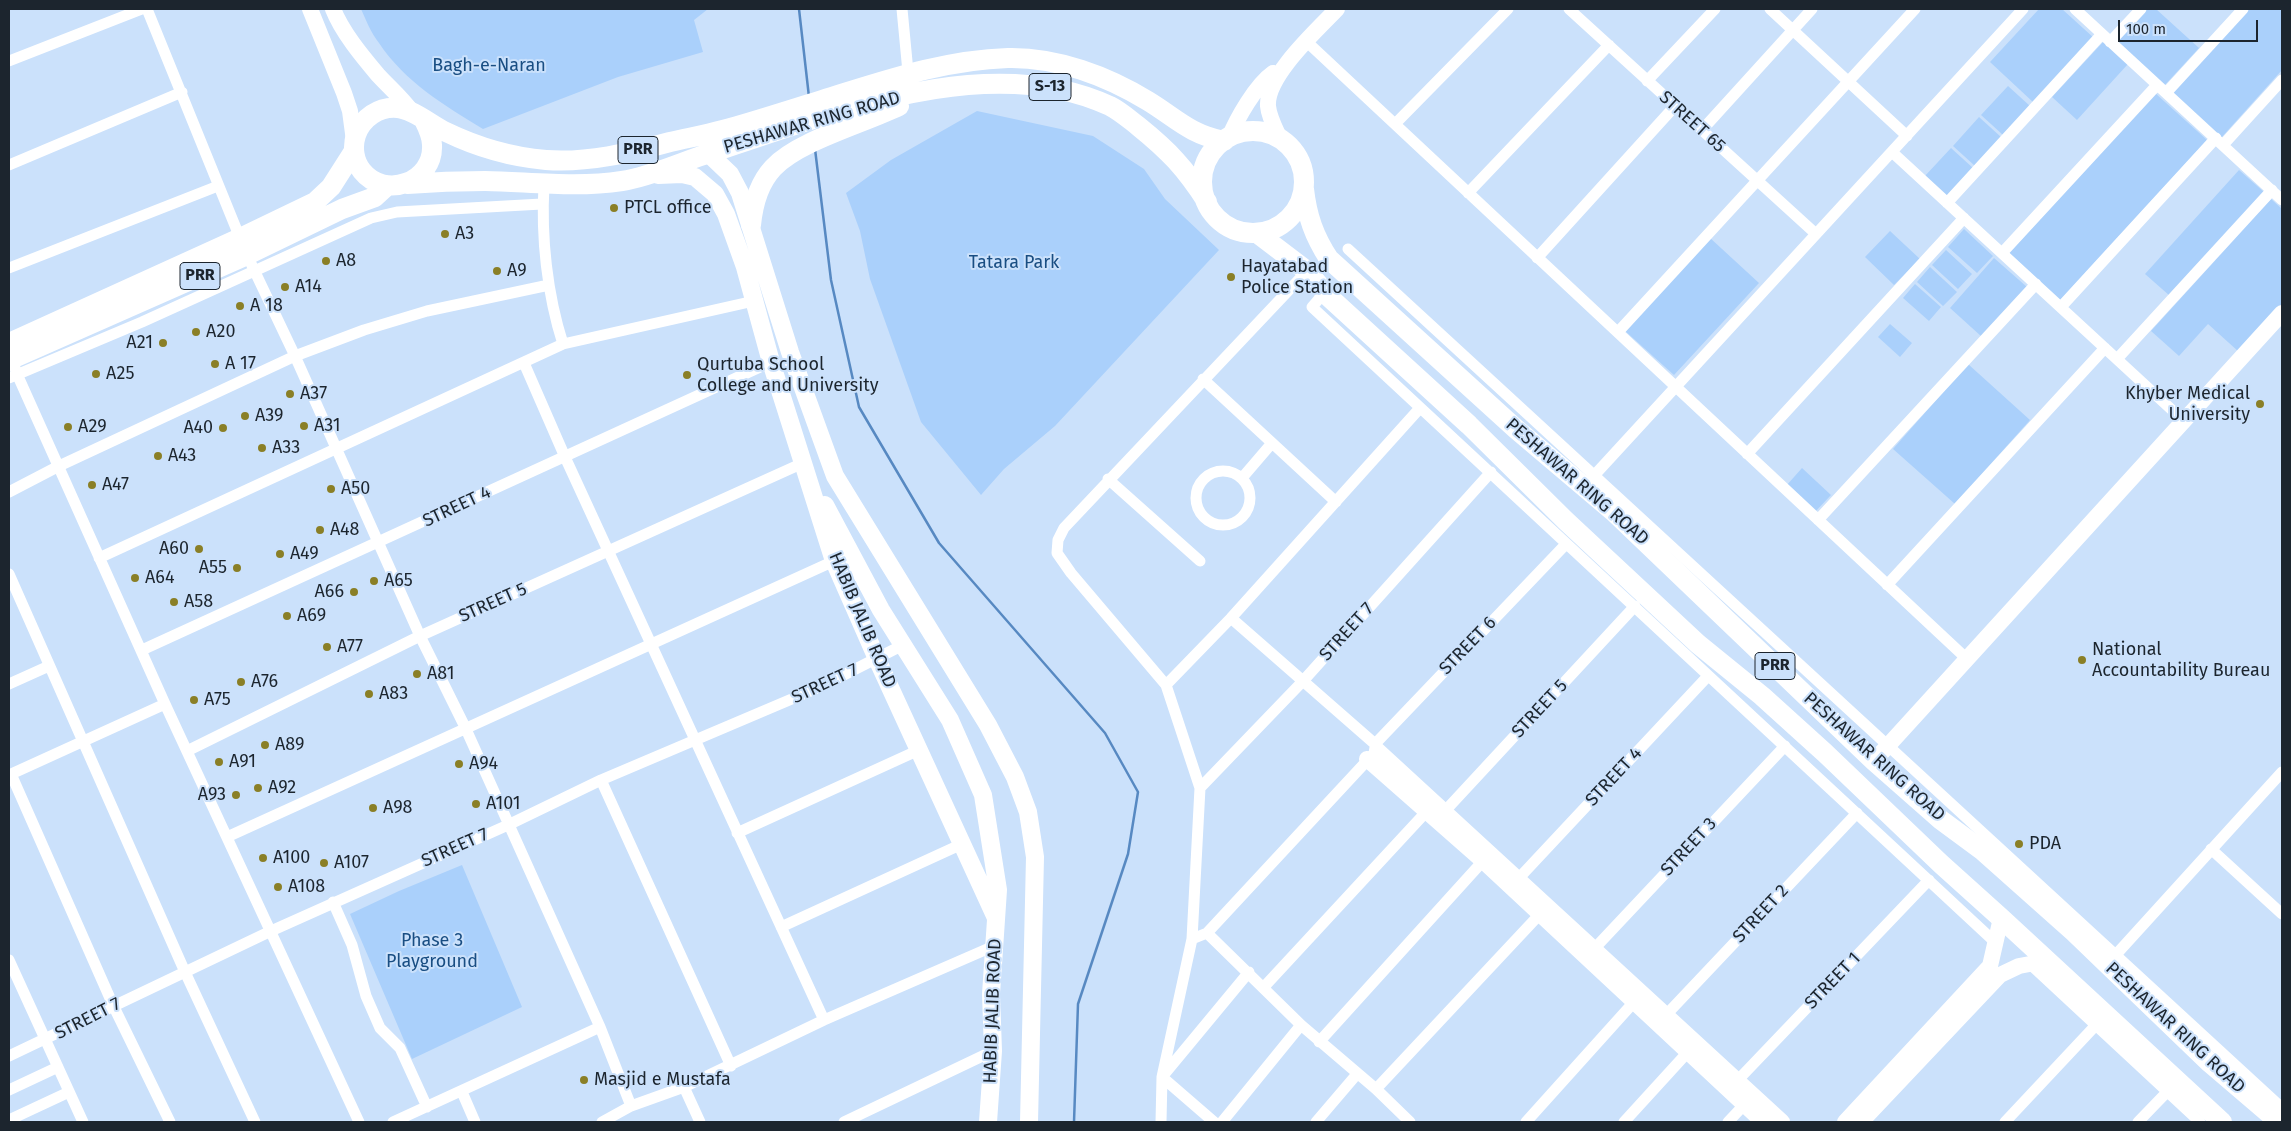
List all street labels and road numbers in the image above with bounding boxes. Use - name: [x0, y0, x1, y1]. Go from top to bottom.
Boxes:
- road number: S-13: [1029, 74, 1071, 100]
- street label: PESHAWAR RING ROAD: [721, 87, 903, 159]
- street label: STREET 65: [1655, 87, 1729, 157]
- road number: PRR: [618, 136, 658, 164]
- road number: PRR: [180, 262, 220, 290]
- street label: PESHAWAR RING ROAD: [1501, 414, 1653, 550]
- street label: STREET 4: [420, 482, 494, 532]
- street label: HABIB JALIB ROAD: [824, 549, 900, 691]
- street label: STREET 5: [456, 578, 530, 628]
- street label: STREET 7: [1315, 598, 1379, 666]
- street label: STREET 6: [1435, 612, 1501, 680]
- road number: PRR: [1755, 652, 1795, 679]
- street label: STREET 7: [788, 659, 862, 709]
- street label: STREET 5: [1508, 675, 1572, 743]
- street label: PESHAWAR RING ROAD: [1799, 688, 1949, 826]
- street label: STREET 4: [1581, 743, 1647, 811]
- street label: STREET 3: [1657, 813, 1721, 881]
- street label: STREET 7: [418, 824, 492, 872]
- street label: STREET 2: [1729, 880, 1793, 948]
- street label: HABIB JALIB ROAD: [980, 938, 1006, 1084]
- street label: STREET 1: [1801, 948, 1865, 1014]
- street label: PESHAWAR RING ROAD: [2101, 958, 2249, 1098]
- street label: STREET 7: [51, 993, 125, 1045]

